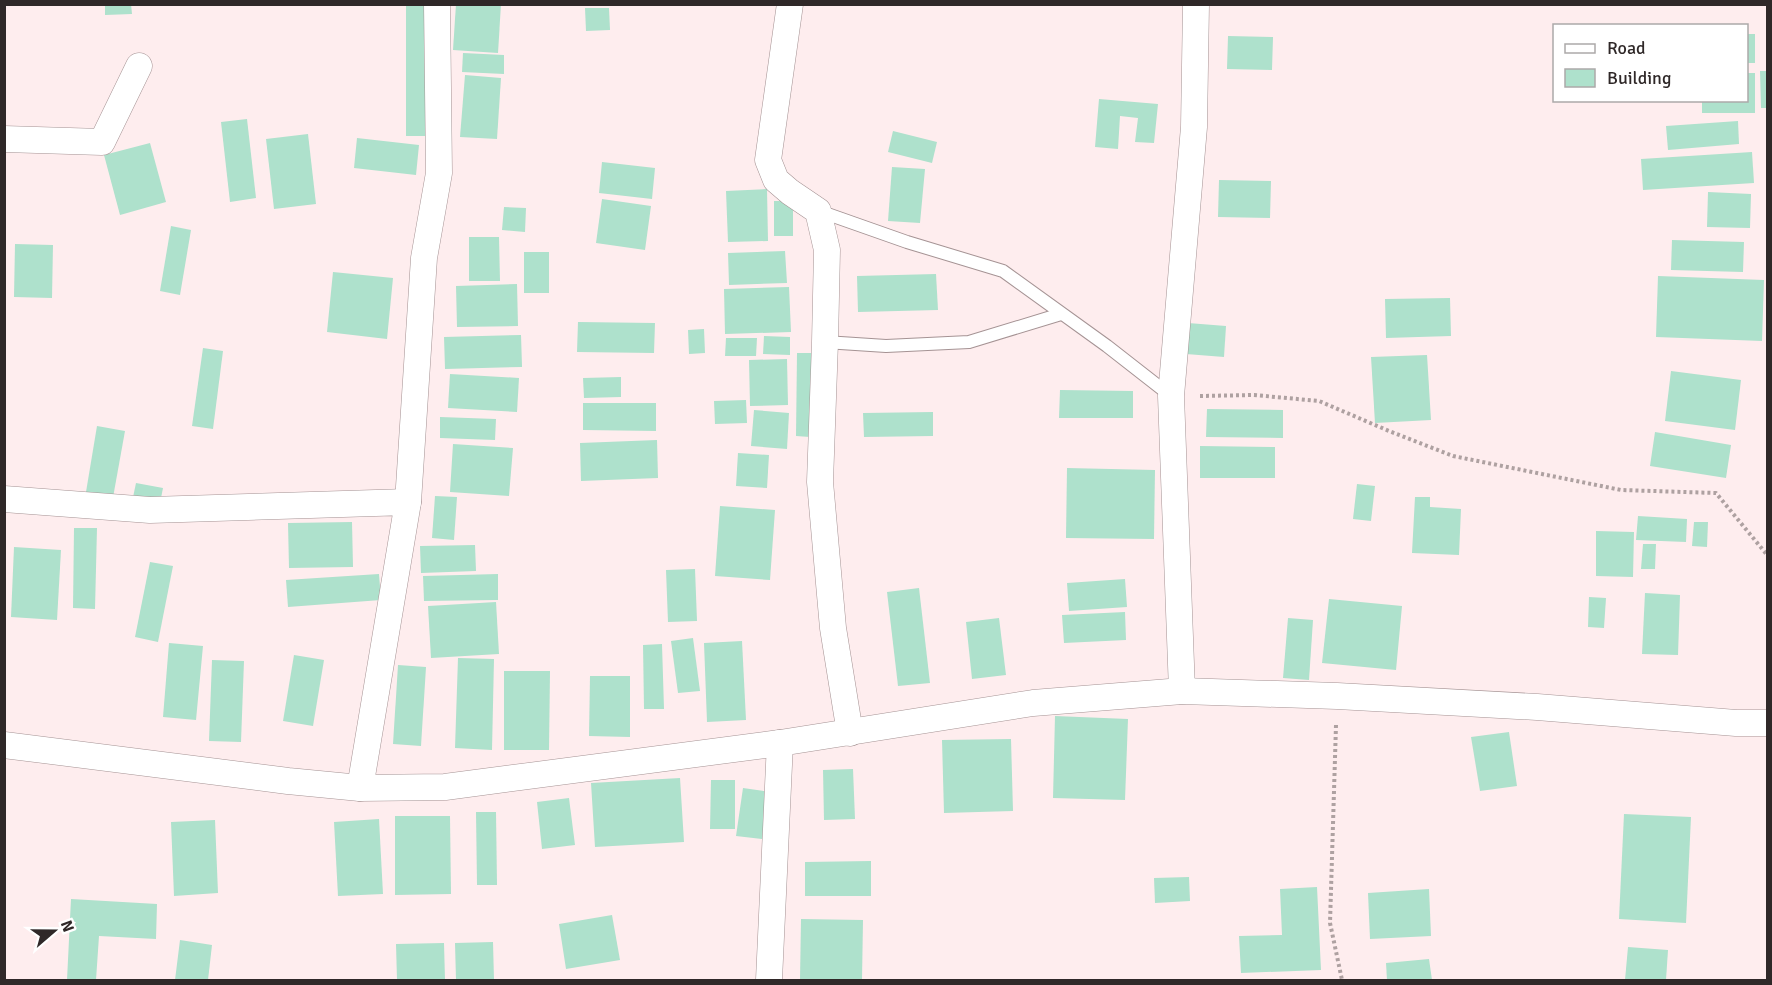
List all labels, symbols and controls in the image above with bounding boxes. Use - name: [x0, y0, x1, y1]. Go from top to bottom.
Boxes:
- legend: [1553, 24, 1748, 102]
- text: Road: [1607, 37, 1646, 59]
- text: Building: [1607, 67, 1671, 89]
- north arrow: [24, 901, 84, 961]
- text: N: [56, 918, 78, 935]

